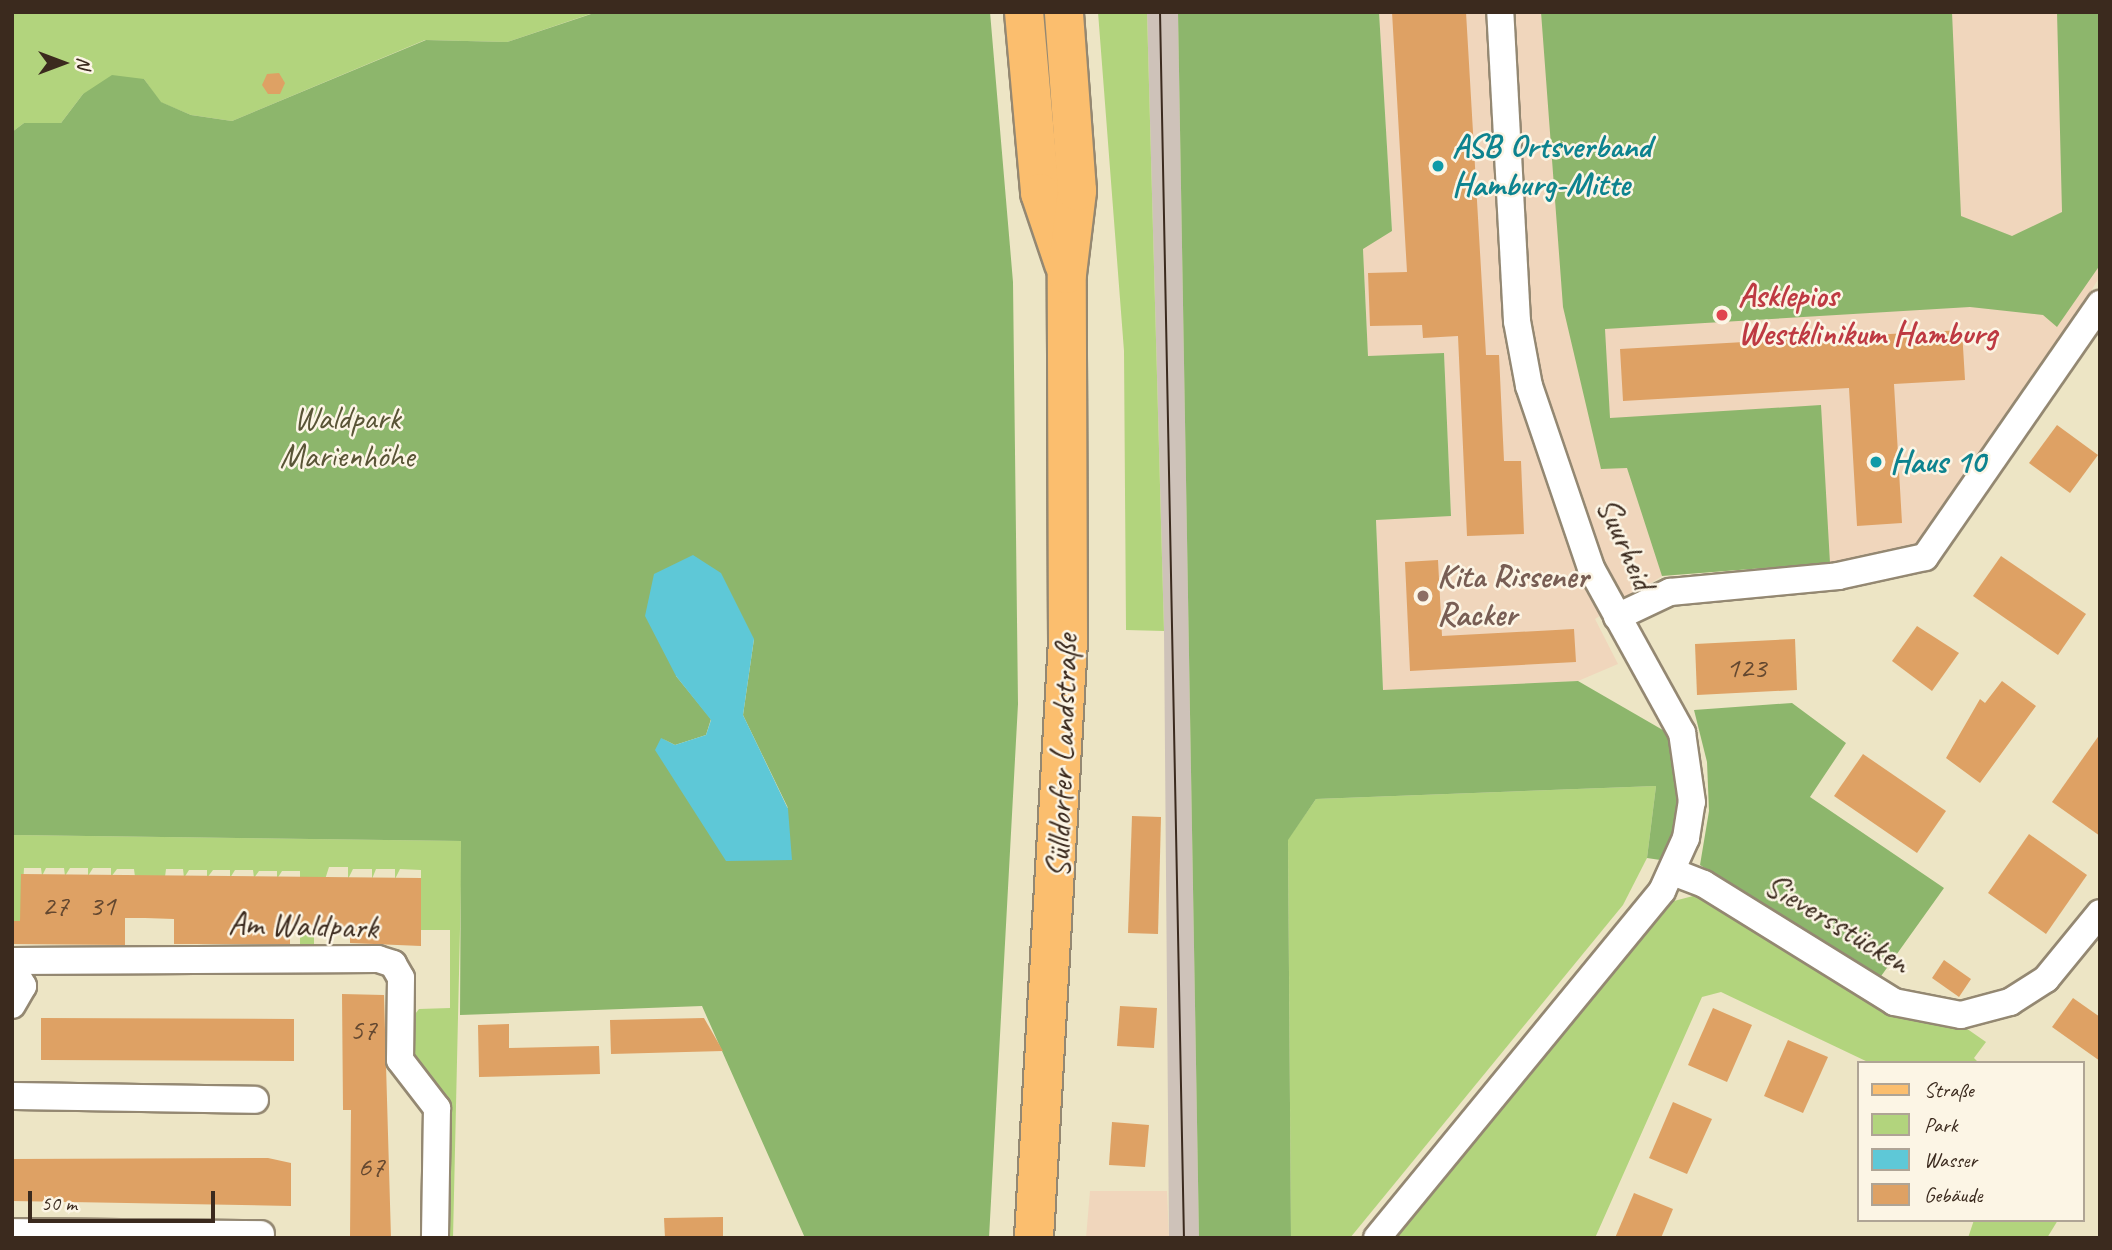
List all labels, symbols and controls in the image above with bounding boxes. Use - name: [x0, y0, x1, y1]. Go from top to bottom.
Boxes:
- north arrow: [28, 28, 98, 98]
- text: N: [72, 57, 96, 69]
- place label: ASB Ortsverband Hamburg-Mitte: [1452, 127, 1651, 205]
- marker: ASB Ortsverband Hamburg-Mitte: [1430, 158, 1446, 174]
- place label: Asklepios Westklinikum Hamburg: [1738, 276, 1996, 354]
- marker: Asklepios Westklinikum Hamburg: [1712, 305, 1732, 325]
- park label: Waldpark Marienhöhe: [280, 399, 414, 477]
- place label: Haus 10: [1890, 442, 1985, 482]
- marker: Haus 10: [1868, 454, 1884, 470]
- street label: Suurheid: [1587, 492, 1663, 596]
- place label: Kita Rissener Racker: [1437, 557, 1590, 635]
- marker: Kita Rissener Racker: [1415, 588, 1431, 604]
- street label: Sülldorfer Landstraße: [1039, 634, 1087, 878]
- house number: 123: [1726, 649, 1766, 685]
- street label: Sieversstücken: [1757, 865, 1917, 983]
- house number: 27: [42, 887, 68, 923]
- house number: 31: [89, 887, 115, 923]
- street label: Am Waldpark: [228, 904, 378, 948]
- house number: 57: [350, 1011, 376, 1047]
- legend: [1856, 1061, 2084, 1222]
- text: Straße: [1924, 1077, 1974, 1103]
- text: Park: [1924, 1112, 1957, 1138]
- text: Wasser: [1924, 1147, 1977, 1173]
- house number: 67: [358, 1148, 384, 1184]
- scale bar: [32, 1176, 219, 1220]
- text: Gebäude: [1924, 1182, 1982, 1208]
- text: 50 m: [41, 1190, 77, 1216]

